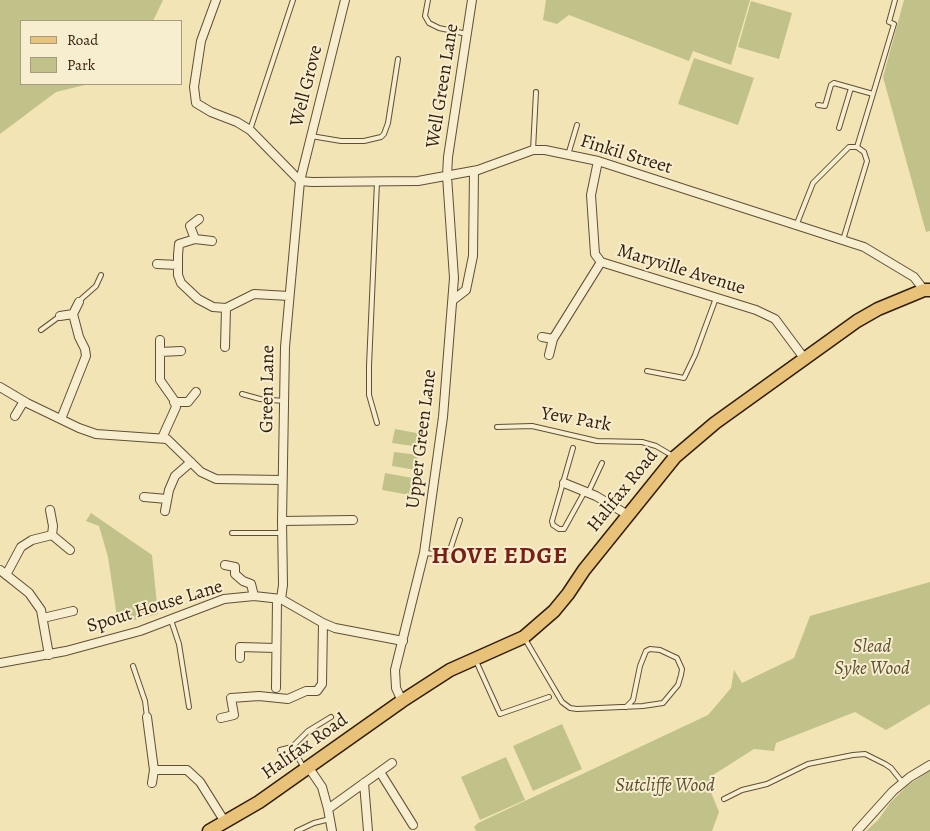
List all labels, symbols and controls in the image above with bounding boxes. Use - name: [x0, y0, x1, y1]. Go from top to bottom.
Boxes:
- legend: [20, 20, 182, 85]
- street label: Well Green Lane: [422, 22, 464, 150]
- text: Road: [67, 30, 98, 50]
- street label: Well Grove: [286, 43, 328, 129]
- text: Park: [67, 55, 95, 75]
- street label: Finkil Street: [577, 130, 675, 180]
- street label: Maryville Avenue: [614, 240, 748, 300]
- street label: Green Lane: [256, 345, 280, 433]
- street label: Upper Green Lane: [402, 368, 442, 510]
- street label: Yew Park: [539, 403, 613, 437]
- street label: Halifax Road: [583, 445, 663, 537]
- district label: HOVE EDGE: [430, 543, 570, 571]
- street label: Spout House Lane: [84, 576, 226, 638]
- park label: Slead Syke Wood: [834, 636, 910, 680]
- street label: Halifax Road: [257, 709, 353, 785]
- park label: Sutcliffe Wood: [615, 775, 715, 797]

